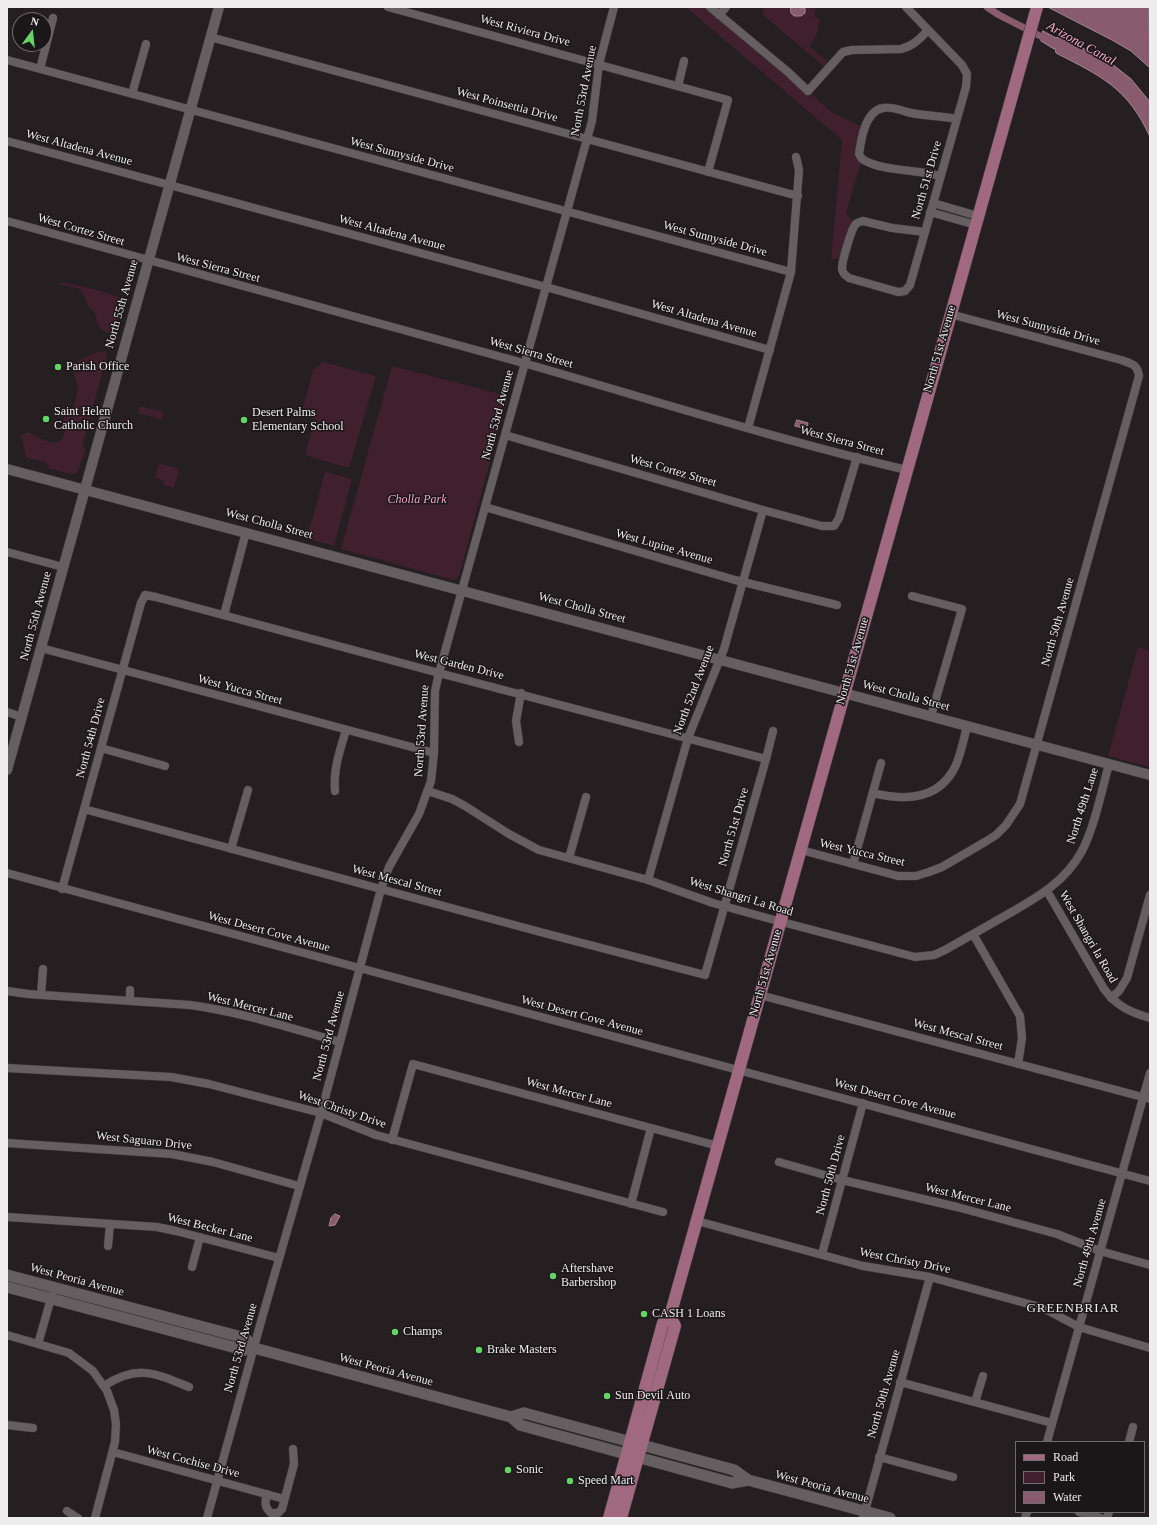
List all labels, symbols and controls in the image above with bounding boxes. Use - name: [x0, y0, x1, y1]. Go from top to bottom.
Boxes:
- north arrow: [12, 12, 52, 52]
- street label: West Riviera Drive: [479, 12, 571, 50]
- text: N: [29, 15, 40, 28]
- water label: Arizona Canal: [1044, 19, 1118, 69]
- street label: North 53rd Avenue: [568, 44, 600, 138]
- street label: West Poinsettia Drive: [455, 85, 559, 125]
- street label: West Altadena Avenue: [24, 127, 134, 169]
- street label: West Sunnyside Drive: [348, 134, 456, 176]
- street label: North 51st Drive: [909, 139, 945, 221]
- street label: West Cortez Street: [36, 211, 126, 249]
- street label: West Altadena Avenue: [337, 212, 447, 254]
- street label: West Sunnyside Drive: [661, 218, 769, 260]
- street label: West Sierra Street: [174, 250, 262, 286]
- street label: North 55th Avenue: [102, 258, 142, 350]
- street label: West Altadena Avenue: [649, 297, 759, 341]
- street label: North 51st Avenue: [921, 304, 959, 394]
- street label: West Sunnyside Drive: [994, 307, 1102, 349]
- street label: West Sierra Street: [488, 334, 574, 372]
- place label: Parish Office: [66, 360, 129, 374]
- marker: Parish Office: [53, 362, 63, 372]
- street label: North 53rd Avenue: [479, 369, 517, 461]
- place label: Saint Helen Catholic Church: [54, 405, 133, 433]
- place label: Desert Palms Elementary School: [252, 406, 344, 434]
- marker: Saint Helen Catholic Church: [41, 414, 51, 424]
- marker: Desert Palms Elementary School: [239, 415, 249, 425]
- street label: West Sierra Street: [798, 423, 886, 459]
- street label: West Cortez Street: [628, 452, 718, 490]
- park label: Cholla Park: [388, 493, 446, 507]
- street label: West Cholla Street: [224, 505, 314, 543]
- street label: West Lupine Avenue: [614, 526, 714, 568]
- street label: North 55th Avenue: [17, 570, 55, 662]
- street label: North 50th Avenue: [1038, 576, 1078, 668]
- street label: West Cholla Street: [537, 589, 627, 627]
- street label: North 51st Avenue: [834, 616, 872, 706]
- street label: North 52nd Avenue: [670, 643, 718, 737]
- street label: West Garden Drive: [412, 647, 506, 683]
- street label: West Yucca Street: [196, 672, 284, 708]
- street label: West Cholla Street: [861, 677, 951, 715]
- street label: North 53rd Avenue: [412, 684, 432, 778]
- street label: North 54th Drive: [73, 696, 109, 780]
- street label: North 49th Lane: [1064, 766, 1102, 846]
- street label: North 51st Drive: [716, 786, 752, 868]
- street label: West Yucca Street: [818, 836, 906, 870]
- street label: West Mescal Street: [351, 862, 443, 900]
- street label: West Shangri La Road: [687, 874, 795, 920]
- street label: West Shangri la Road: [1056, 888, 1120, 986]
- street label: West Desert Cove Avenue: [206, 909, 332, 955]
- street label: North 51st Avenue: [747, 928, 785, 1018]
- street label: West Mercer Lane: [205, 989, 295, 1025]
- street label: North 53rd Avenue: [310, 990, 348, 1082]
- street label: West Desert Cove Avenue: [519, 993, 645, 1039]
- street label: West Mescal Street: [912, 1016, 1004, 1054]
- street label: West Mercer Lane: [524, 1075, 614, 1111]
- street label: West Desert Cove Avenue: [832, 1076, 958, 1122]
- street label: West Christy Drive: [296, 1088, 388, 1132]
- street label: West Saguaro Drive: [95, 1129, 193, 1153]
- street label: North 50th Drive: [813, 1133, 849, 1217]
- street label: West Mercer Lane: [923, 1180, 1013, 1216]
- street label: North 49th Avenue: [1070, 1197, 1110, 1289]
- street label: West Becker Lane: [166, 1210, 254, 1246]
- street label: West Christy Drive: [858, 1245, 952, 1277]
- street label: West Peoria Avenue: [28, 1261, 126, 1299]
- place label: Aftershave Barbershop: [561, 1262, 616, 1290]
- marker: Aftershave Barbershop: [548, 1271, 558, 1281]
- district label: GREENBRIAR: [1026, 1301, 1120, 1317]
- street label: North 53rd Avenue: [221, 1302, 261, 1394]
- place label: CASH 1 Loans: [652, 1307, 725, 1321]
- marker: CASH 1 Loans: [639, 1309, 649, 1319]
- place label: Champs: [403, 1325, 442, 1339]
- marker: Champs: [390, 1327, 400, 1337]
- place label: Brake Masters: [487, 1343, 557, 1357]
- marker: Brake Masters: [474, 1345, 484, 1355]
- street label: North 50th Avenue: [864, 1348, 904, 1440]
- street label: West Peoria Avenue: [337, 1351, 435, 1389]
- place label: Sun Devil Auto: [615, 1389, 690, 1403]
- marker: Sun Devil Auto: [602, 1391, 612, 1401]
- legend: [1015, 1441, 1145, 1513]
- street label: West Cochise Drive: [145, 1443, 241, 1481]
- text: Road: [1053, 1450, 1078, 1464]
- place label: Sonic: [516, 1463, 543, 1477]
- marker: Sonic: [503, 1465, 513, 1475]
- street label: West Peoria Avenue: [773, 1468, 871, 1506]
- text: Park: [1053, 1470, 1075, 1484]
- place label: Speed Mart: [578, 1474, 634, 1488]
- marker: Speed Mart: [565, 1476, 575, 1486]
- text: Water: [1053, 1490, 1081, 1504]

